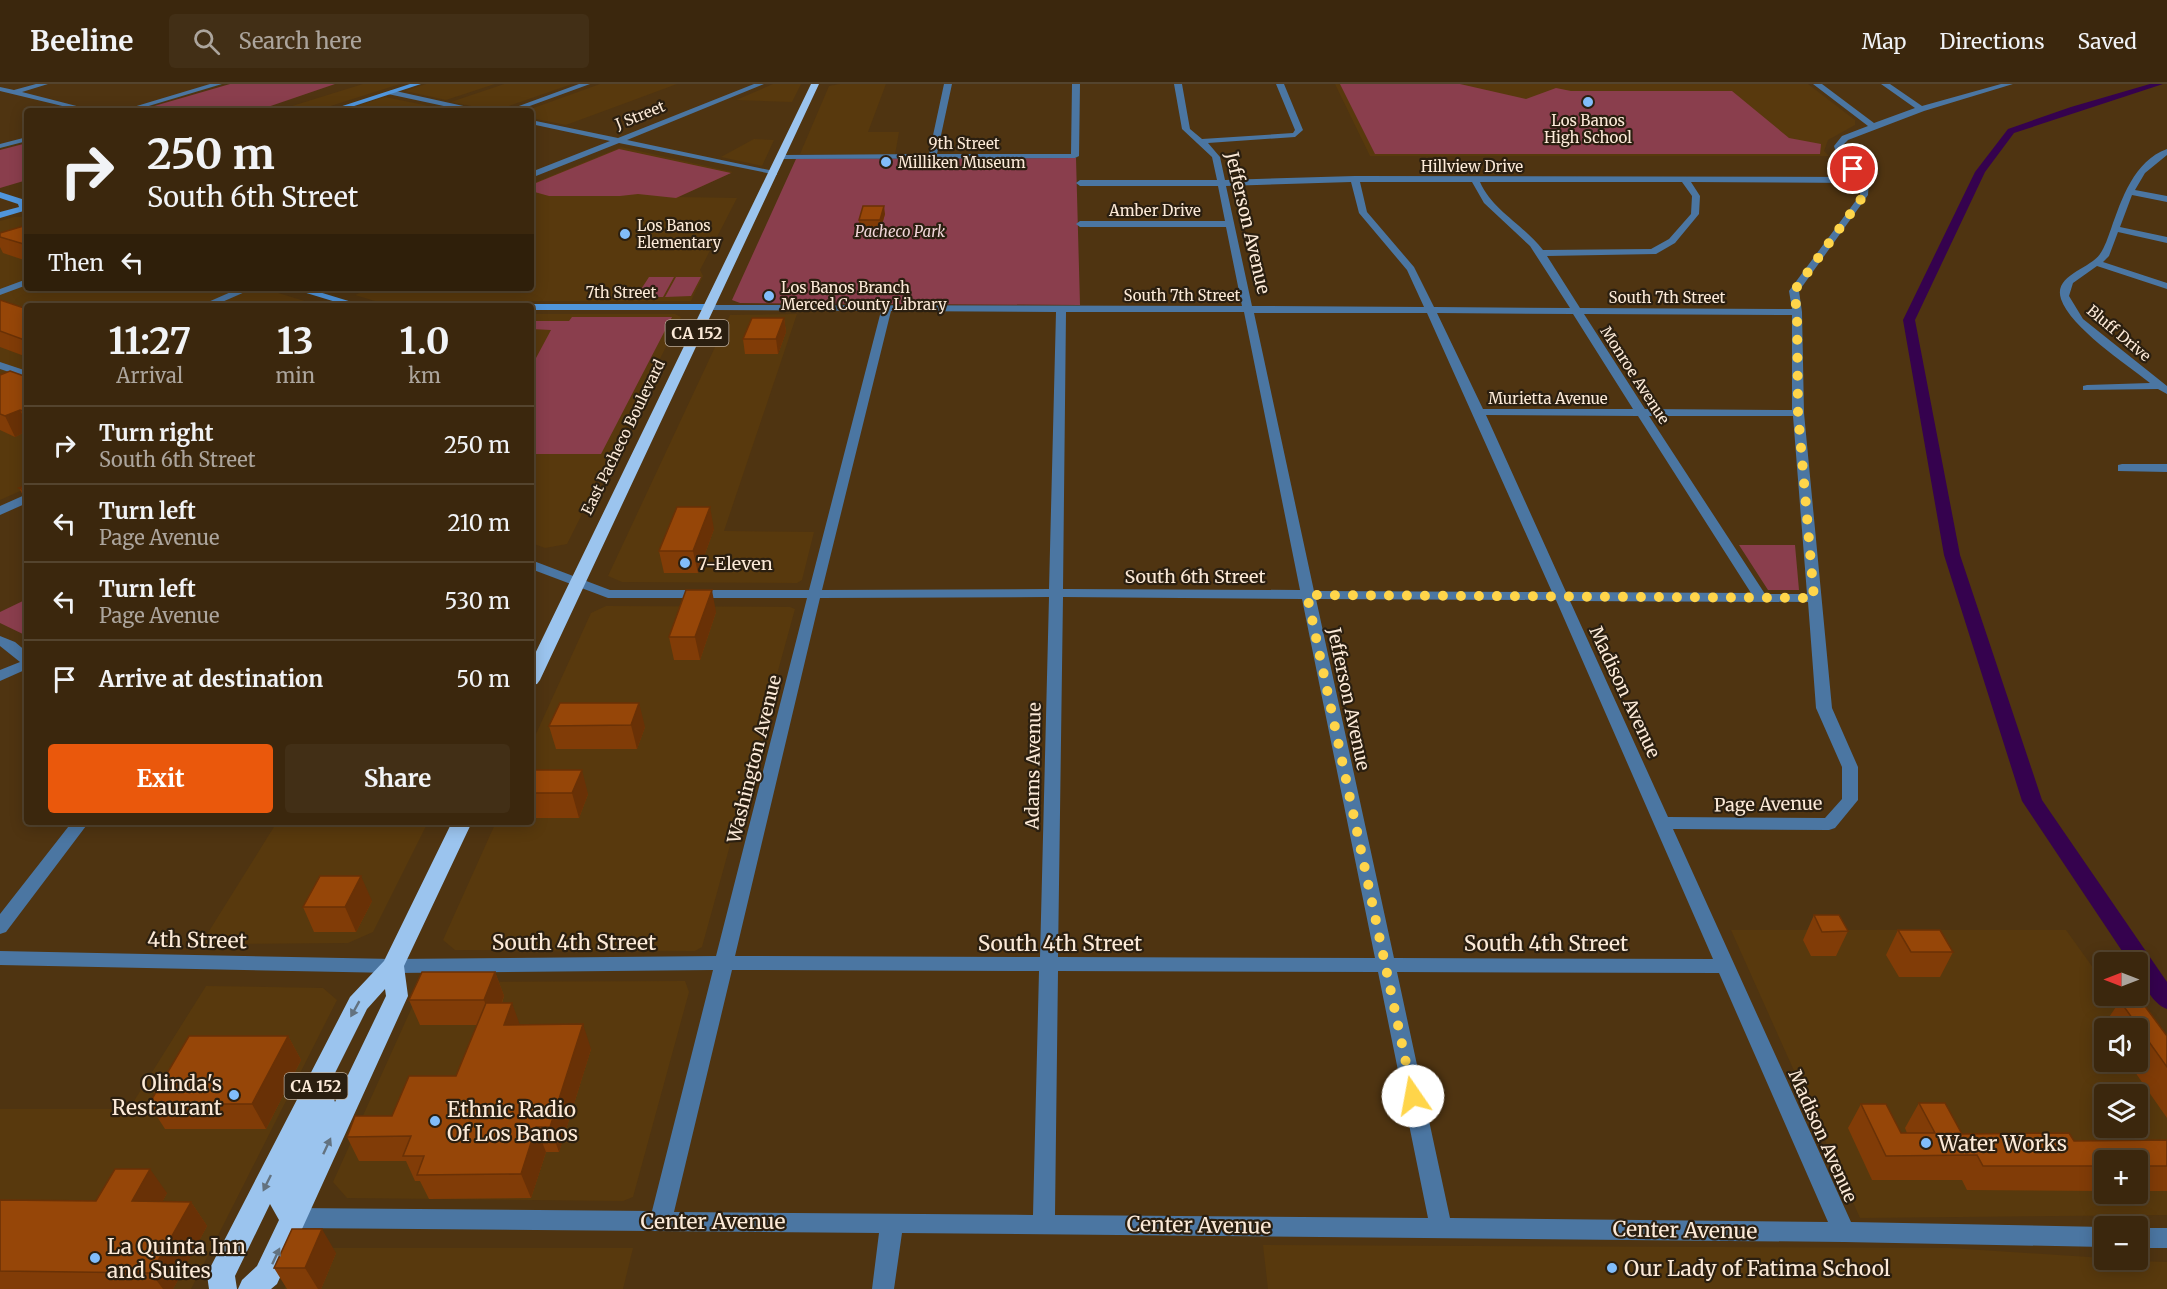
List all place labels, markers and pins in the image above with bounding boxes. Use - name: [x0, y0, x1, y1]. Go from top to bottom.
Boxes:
- marker: Los Banos High School: [1581, 95, 1595, 109]
- place label: Los Banos High School: [1544, 111, 1632, 147]
- pin: [1827, 143, 1878, 194]
- place label: Milliken Museum: [898, 153, 1026, 172]
- marker: Milliken Museum: [879, 155, 893, 169]
- place label: Los Banos Elementary: [637, 216, 722, 252]
- marker: Los Banos Elementary: [618, 227, 632, 241]
- place label: Los Banos Branch Merced County Library: [781, 278, 947, 314]
- marker: Los Banos Branch Merced County Library: [762, 289, 776, 303]
- place label: 7-Eleven: [697, 552, 773, 575]
- marker: 7-Eleven: [678, 556, 692, 570]
- place label: Olinda's Restaurant: [112, 1070, 222, 1121]
- marker: Olinda's Restaurant: [227, 1088, 241, 1102]
- place label: Ethnic Radio Of Los Banos: [447, 1096, 578, 1147]
- marker: Ethnic Radio Of Los Banos: [428, 1114, 442, 1128]
- place label: Water Works: [1937, 1130, 2067, 1157]
- marker: Water Works: [1919, 1136, 1933, 1150]
- place label: La Quinta Inn and Suites: [107, 1233, 246, 1284]
- marker: La Quinta Inn and Suites: [88, 1251, 102, 1265]
- place label: Our Lady of Fatima School: [1624, 1255, 1891, 1282]
- marker: Our Lady of Fatima School: [1605, 1261, 1619, 1275]

